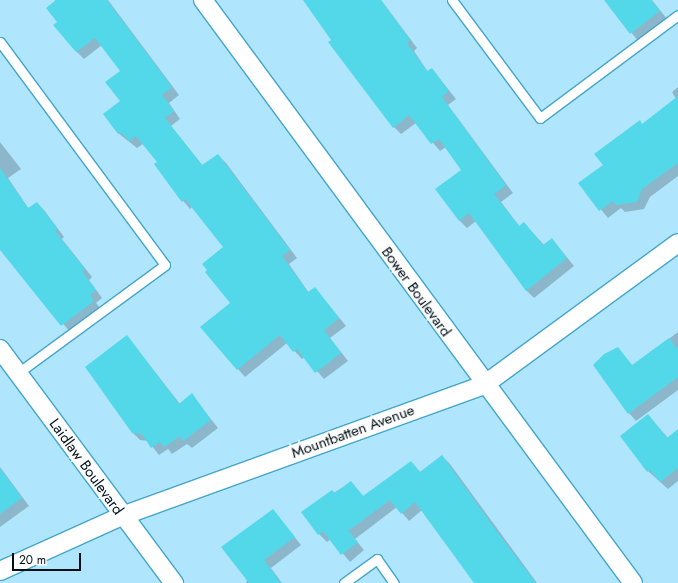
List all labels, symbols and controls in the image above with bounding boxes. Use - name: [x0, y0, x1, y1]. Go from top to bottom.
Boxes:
- street label: Bower Boulevard: [377, 244, 455, 340]
- street label: Mountbatten Avenue: [289, 401, 417, 463]
- street label: Laidlaw Boulevard: [45, 415, 127, 519]
- scale bar: [14, 545, 83, 571]
- text: 20 m: [19, 551, 46, 569]

